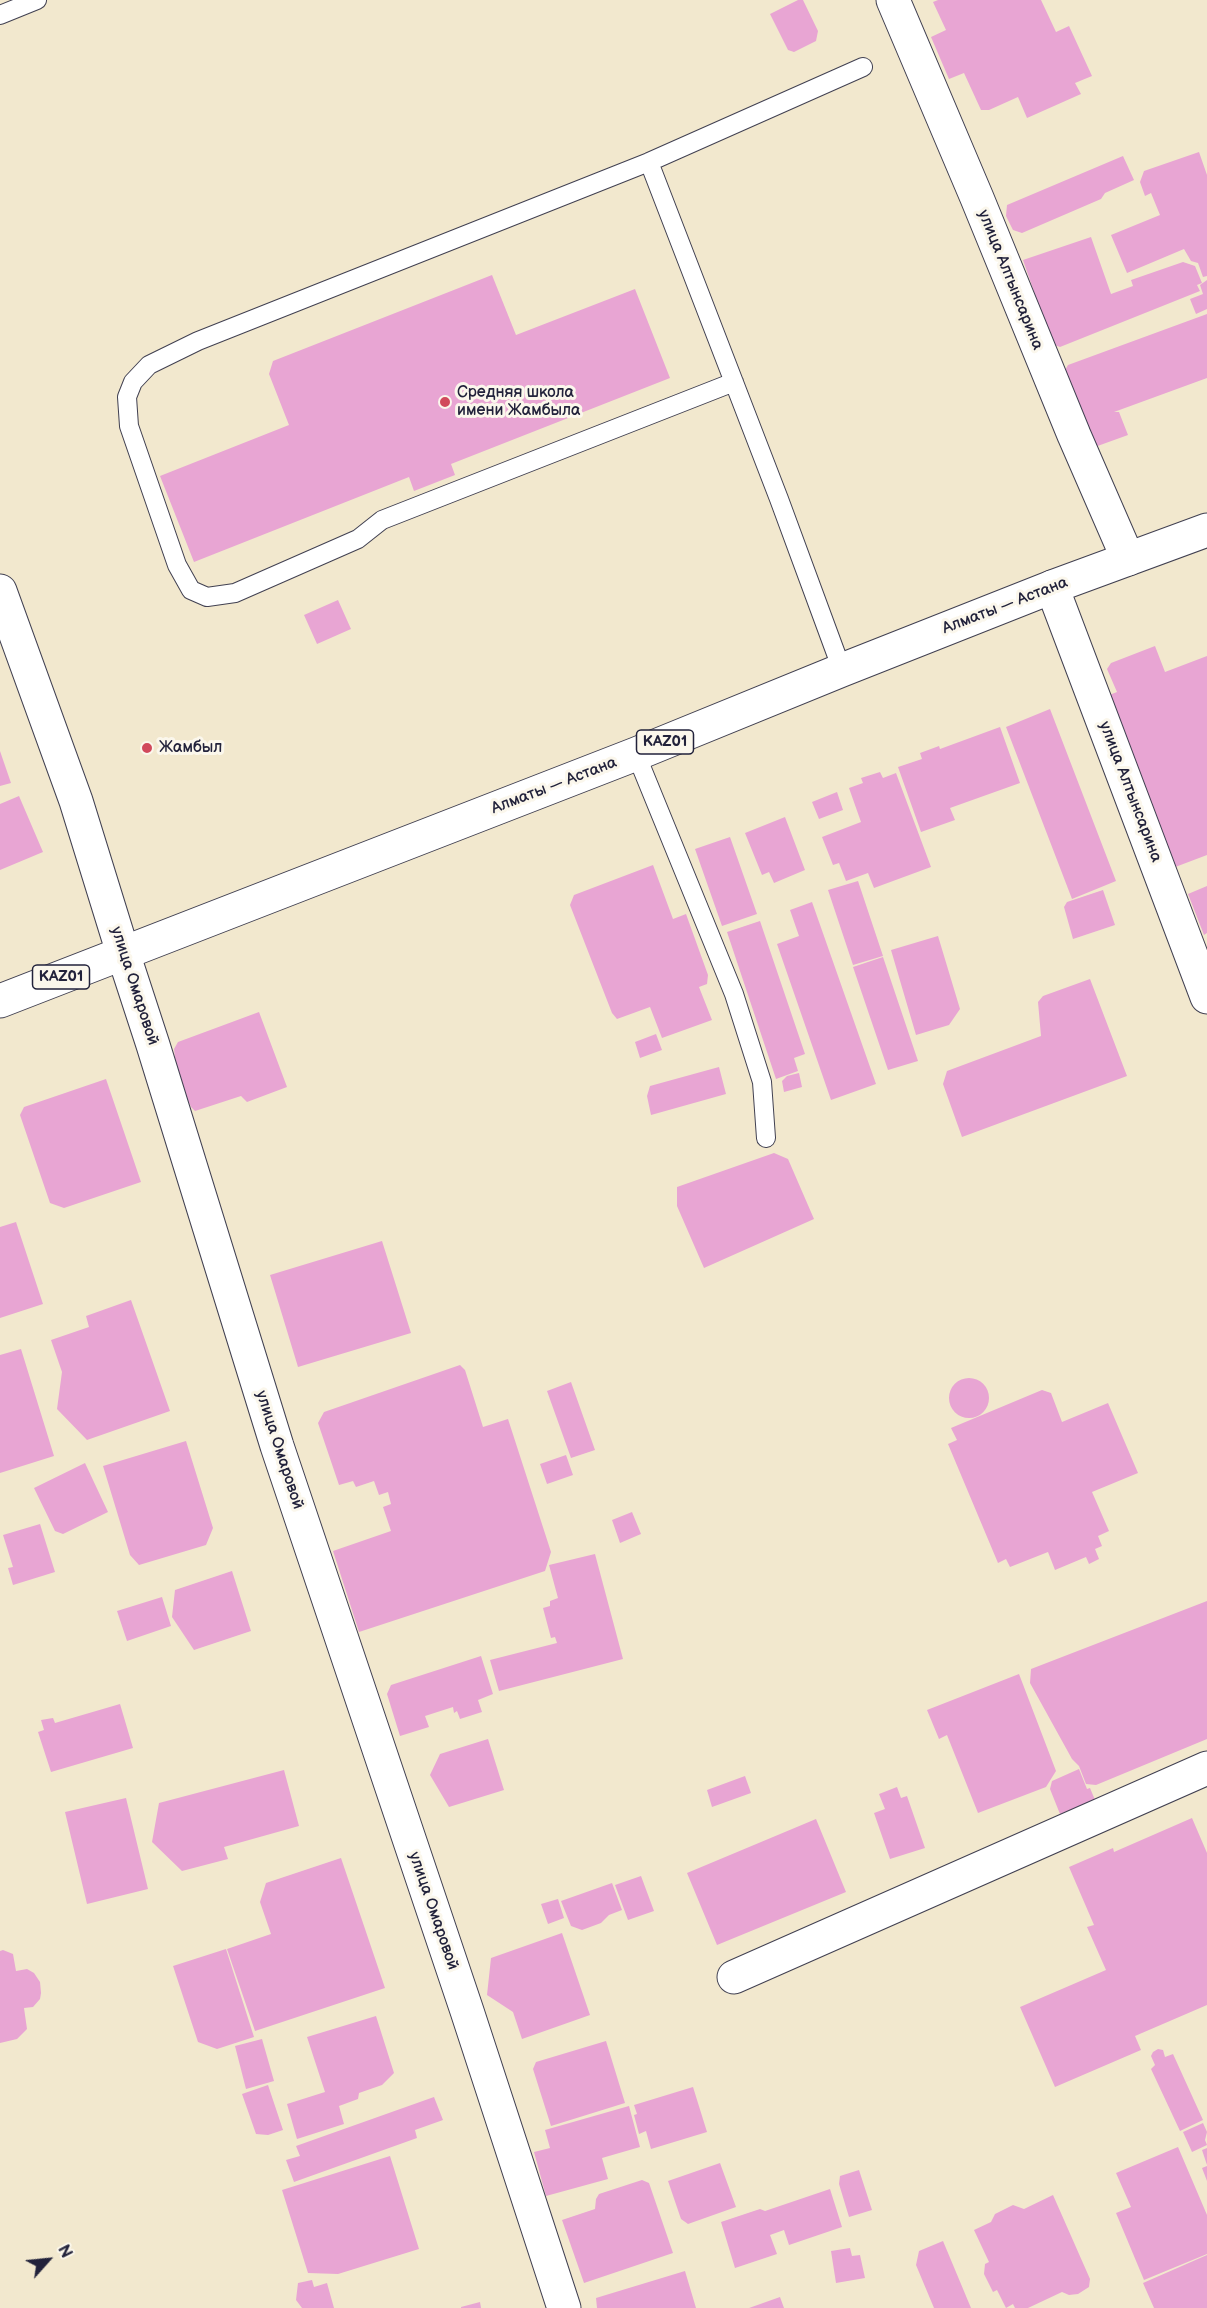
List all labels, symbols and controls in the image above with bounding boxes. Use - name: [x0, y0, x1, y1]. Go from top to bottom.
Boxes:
- street label: улица Алтынсарина: [973, 207, 1047, 353]
- place label: Средняя школа имени Жамбыла: [457, 383, 581, 421]
- marker: Средняя школа имени Жамбыла: [438, 395, 452, 409]
- street label: Алматы — Астана: [940, 573, 1070, 639]
- street label: улица Алтынсарина: [1094, 719, 1166, 865]
- road number: KАZ01: [636, 730, 694, 754]
- place label: Жамбыл: [159, 738, 222, 758]
- marker: Жамбыл: [140, 741, 154, 755]
- street label: Алматы — Астана: [489, 753, 619, 819]
- street label: улица Омаровой: [106, 924, 162, 1048]
- road number: KАZ01: [32, 965, 90, 989]
- street label: улица Омаровой: [251, 1388, 307, 1512]
- street label: улица Омаровой: [404, 1850, 462, 1972]
- north arrow: [18, 2230, 78, 2290]
- text: N: [53, 2242, 76, 2261]

